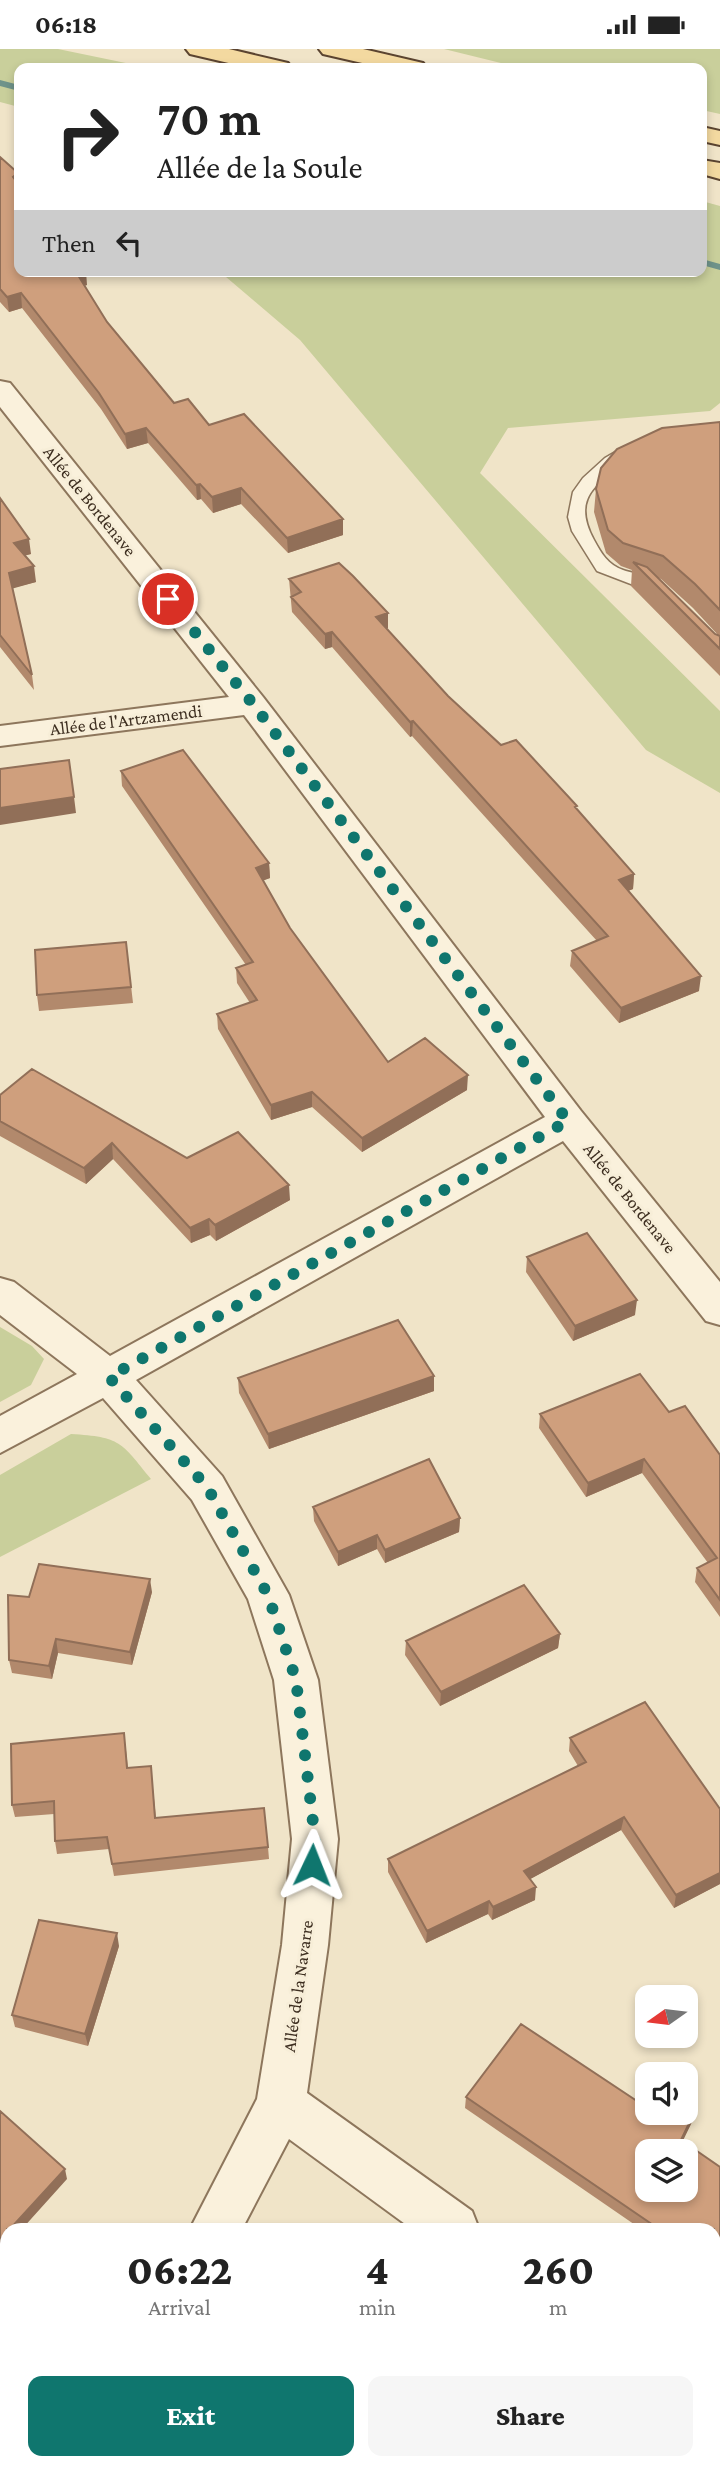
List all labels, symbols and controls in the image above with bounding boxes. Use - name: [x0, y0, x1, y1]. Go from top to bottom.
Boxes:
- text: 06:18: [35, 10, 97, 39]
- icon: right: [42, 91, 133, 182]
- text: 70 m: [157, 91, 261, 146]
- text: Allée de la Soule: [157, 149, 363, 185]
- icon: left: [110, 224, 148, 262]
- text: Then: [42, 229, 96, 258]
- street label: Allée de Bordenave: [40, 442, 141, 560]
- pin: [138, 569, 198, 629]
- icon: arrive: [149, 580, 187, 618]
- street label: Allée de l'Artzamendi: [49, 701, 203, 739]
- street label: Allée de Bordenave: [580, 1139, 681, 1257]
- position arrow: [275, 1828, 349, 1902]
- street label: Allée de la Navarre: [279, 1919, 317, 2053]
- north arrow: [635, 1985, 698, 2047]
- map controls: [635, 1985, 698, 2202]
- button: sound: [635, 2062, 698, 2125]
- button: layers: [635, 2139, 698, 2202]
- text: 06:22: [127, 2246, 232, 2293]
- text: 4: [366, 2246, 389, 2293]
- text: 260: [522, 2246, 594, 2293]
- text: Arrival: [148, 2294, 211, 2320]
- text: min: [359, 2294, 396, 2320]
- text: m: [549, 2294, 568, 2320]
- button: Exit: [28, 2376, 354, 2456]
- button: Share: [368, 2376, 693, 2456]

